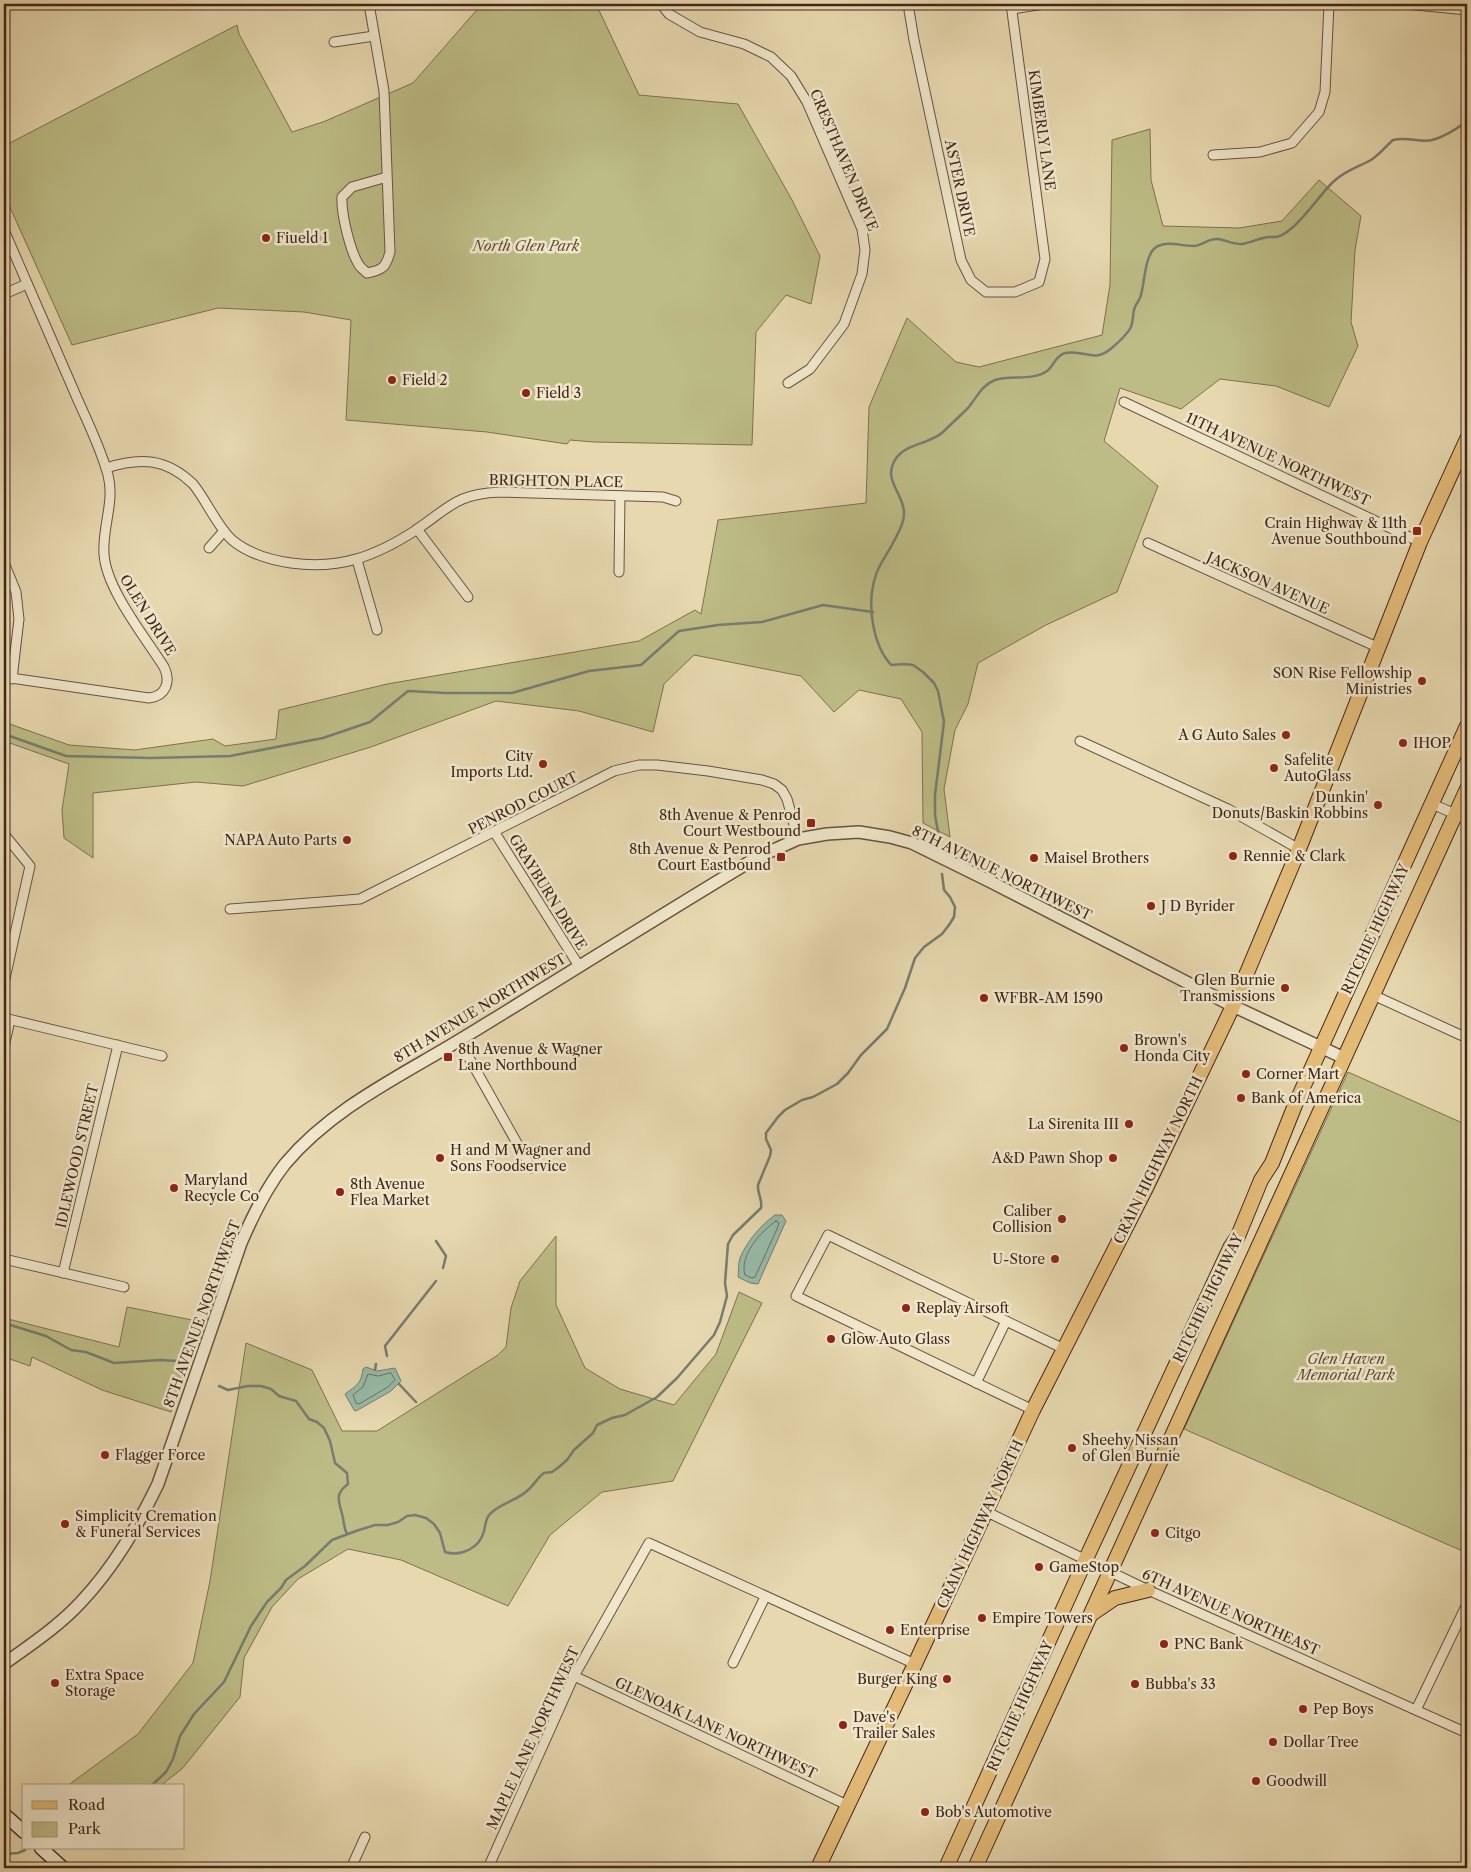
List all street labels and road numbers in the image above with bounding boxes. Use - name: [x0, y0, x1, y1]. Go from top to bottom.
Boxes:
- street label: KIMBERLY LANE: [1025, 68, 1059, 192]
- street label: CRESTHAVEN DRIVE: [806, 86, 882, 234]
- street label: ASTER DRIVE: [941, 137, 979, 238]
- street label: 11TH AVENUE NORTHWEST: [1183, 408, 1374, 510]
- street label: BRIGHTON PLACE: [489, 471, 623, 491]
- street label: JACKSON AVENUE: [1202, 547, 1332, 618]
- street label: OLEN DRIVE: [116, 571, 180, 659]
- street label: PENROD COURT: [465, 767, 581, 838]
- street label: 8TH AVENUE NORTHWEST: [909, 822, 1095, 925]
- street label: GRAYBURN DRIVE: [505, 831, 591, 953]
- street label: RITCHIE HIGHWAY: [1337, 860, 1413, 997]
- street label: 8TH AVENUE NORTHWEST: [391, 949, 570, 1067]
- street label: CRAIN HIGHWAY NORTH: [1109, 1073, 1207, 1247]
- street label: IDLEWOOD STREET: [52, 1082, 102, 1230]
- street label: 8TH AVENUE NORTHWEST: [160, 1217, 244, 1410]
- street label: RITCHIE HIGHWAY: [1169, 1230, 1248, 1365]
- street label: CRAIN HIGHWAY NORTH: [933, 1437, 1027, 1611]
- street label: 6TH AVENUE NORTHEAST: [1139, 1565, 1323, 1660]
- street label: RITCHIE HIGHWAY: [983, 1637, 1057, 1774]
- street label: MAPLE LANE NORTHWEST: [483, 1643, 584, 1832]
- street label: GLENOAK LANE NORTHWEST: [612, 1673, 820, 1783]

